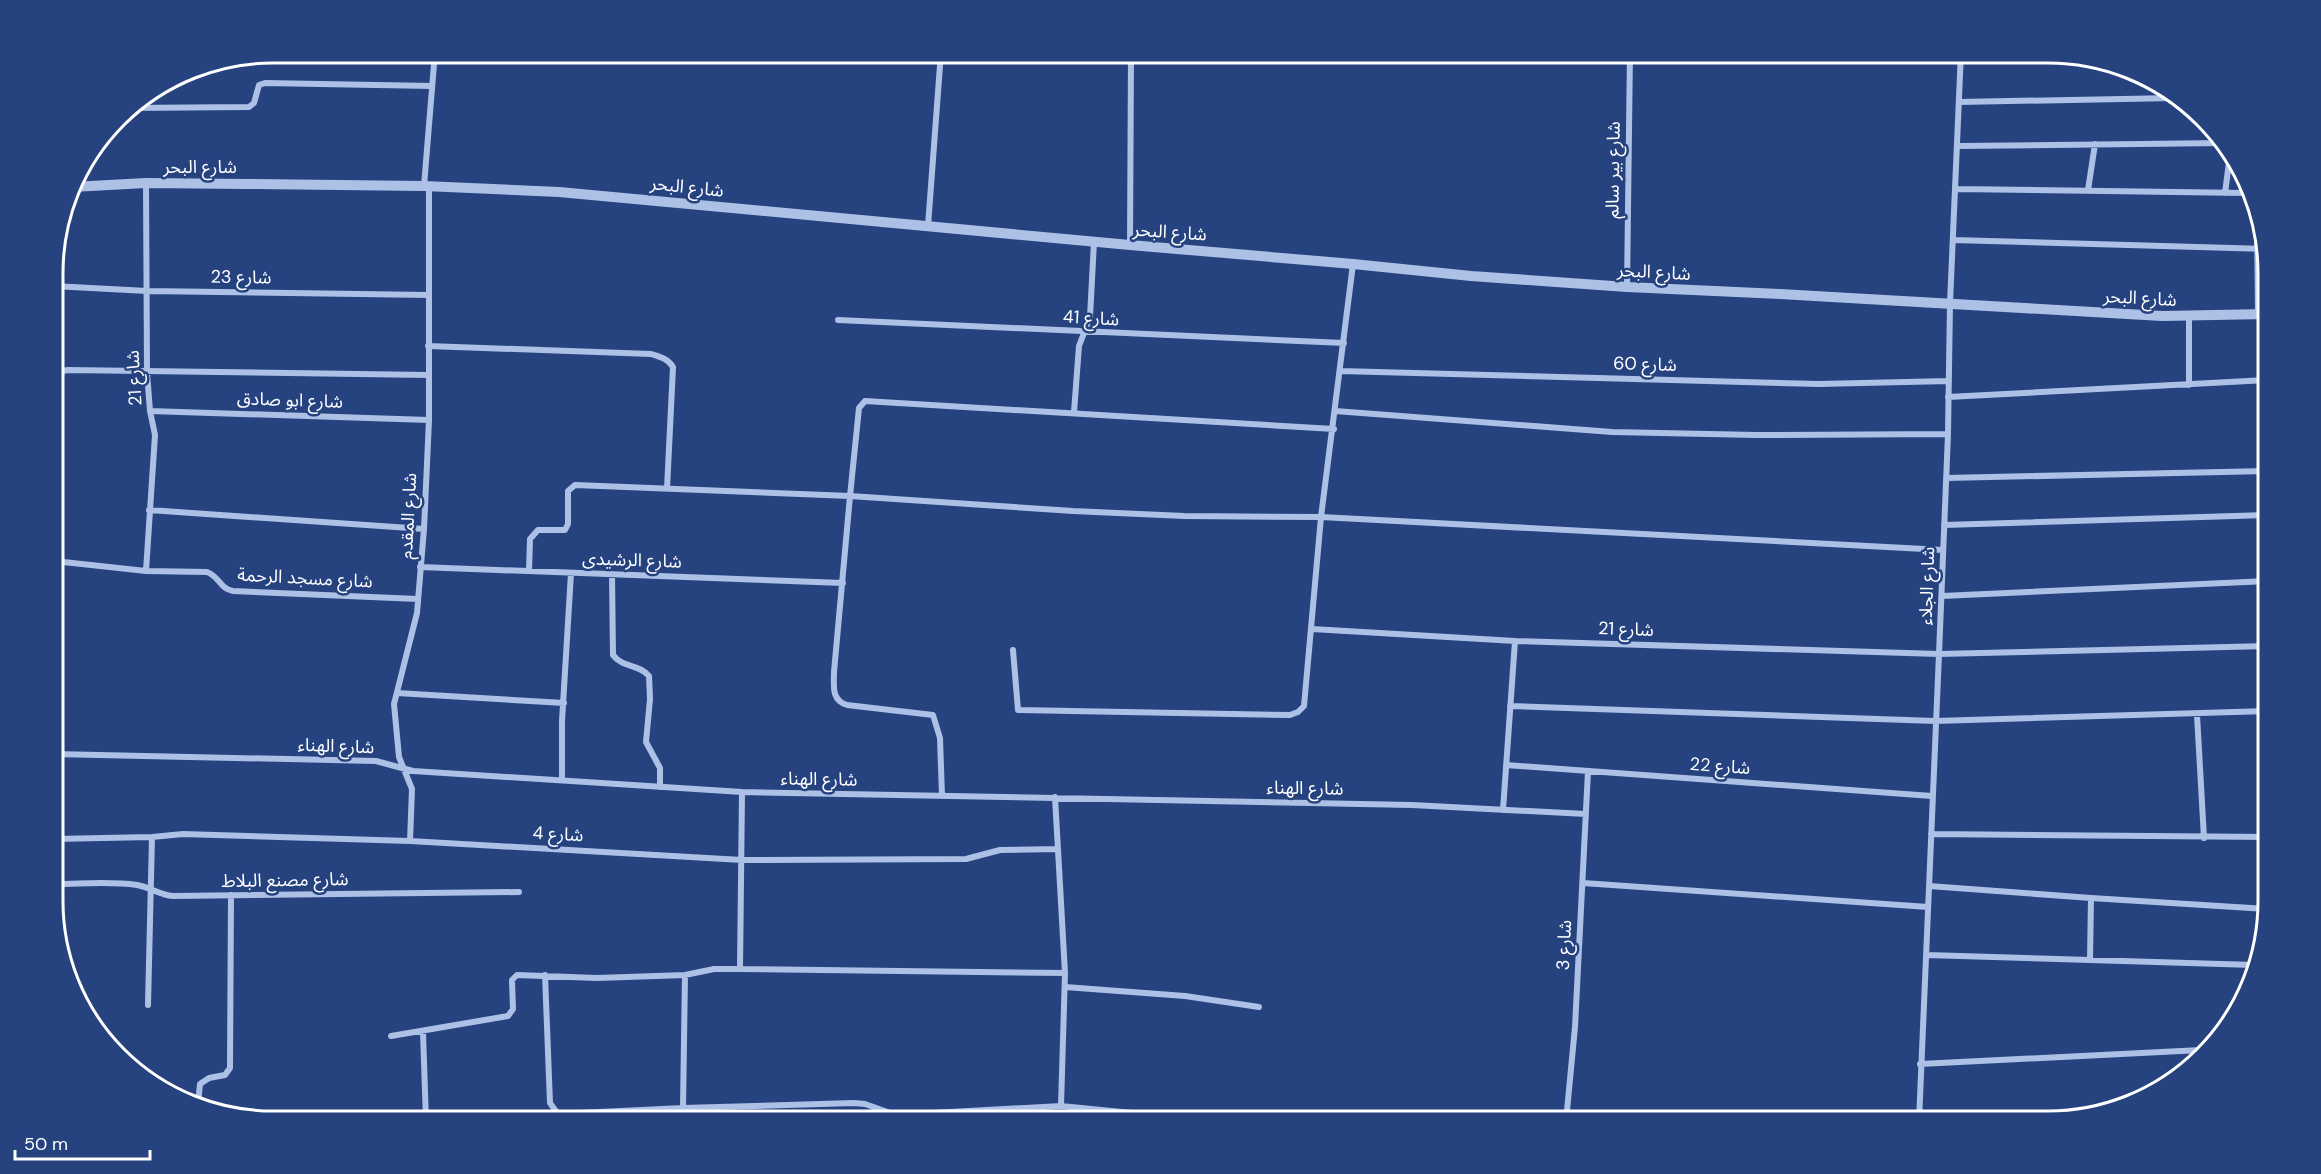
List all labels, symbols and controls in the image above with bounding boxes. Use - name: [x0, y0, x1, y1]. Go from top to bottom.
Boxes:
- street label: شارع بير سالم: [1600, 121, 1628, 219]
- street label: شارع البحر: [162, 155, 237, 181]
- street label: شارع البحر: [648, 171, 725, 205]
- street label: شارع البحر: [1131, 217, 1208, 249]
- street label: شارع البحر: [1616, 258, 1691, 288]
- street label: شارع 23: [210, 264, 272, 292]
- street label: شارع البحر: [2102, 284, 2177, 314]
- street label: شارع 41: [1062, 305, 1120, 333]
- street label: شارع 21: [121, 349, 149, 407]
- street label: شارع 60: [1613, 351, 1677, 379]
- street label: شارع ابو صادق: [236, 386, 344, 416]
- street label: شارع المقدم: [394, 472, 424, 560]
- street label: شارع الرشيدى: [582, 546, 682, 576]
- street label: شارع الجلاء: [1914, 546, 1942, 626]
- street label: شارع مسجد الرحمة: [237, 562, 373, 596]
- street label: شارع 21: [1598, 616, 1654, 644]
- street label: شارع الهناء: [297, 733, 375, 761]
- street label: شارع 22: [1689, 752, 1751, 782]
- street label: شارع الهناء: [780, 766, 858, 794]
- street label: شارع الهناء: [1266, 775, 1344, 803]
- street label: شارع 4: [532, 821, 584, 849]
- street label: شارع مصنع البلاط: [221, 867, 349, 895]
- street label: شارع 3: [1551, 919, 1579, 971]
- scale bar: [15, 1123, 150, 1161]
- text: 50 m: [24, 1132, 68, 1156]

